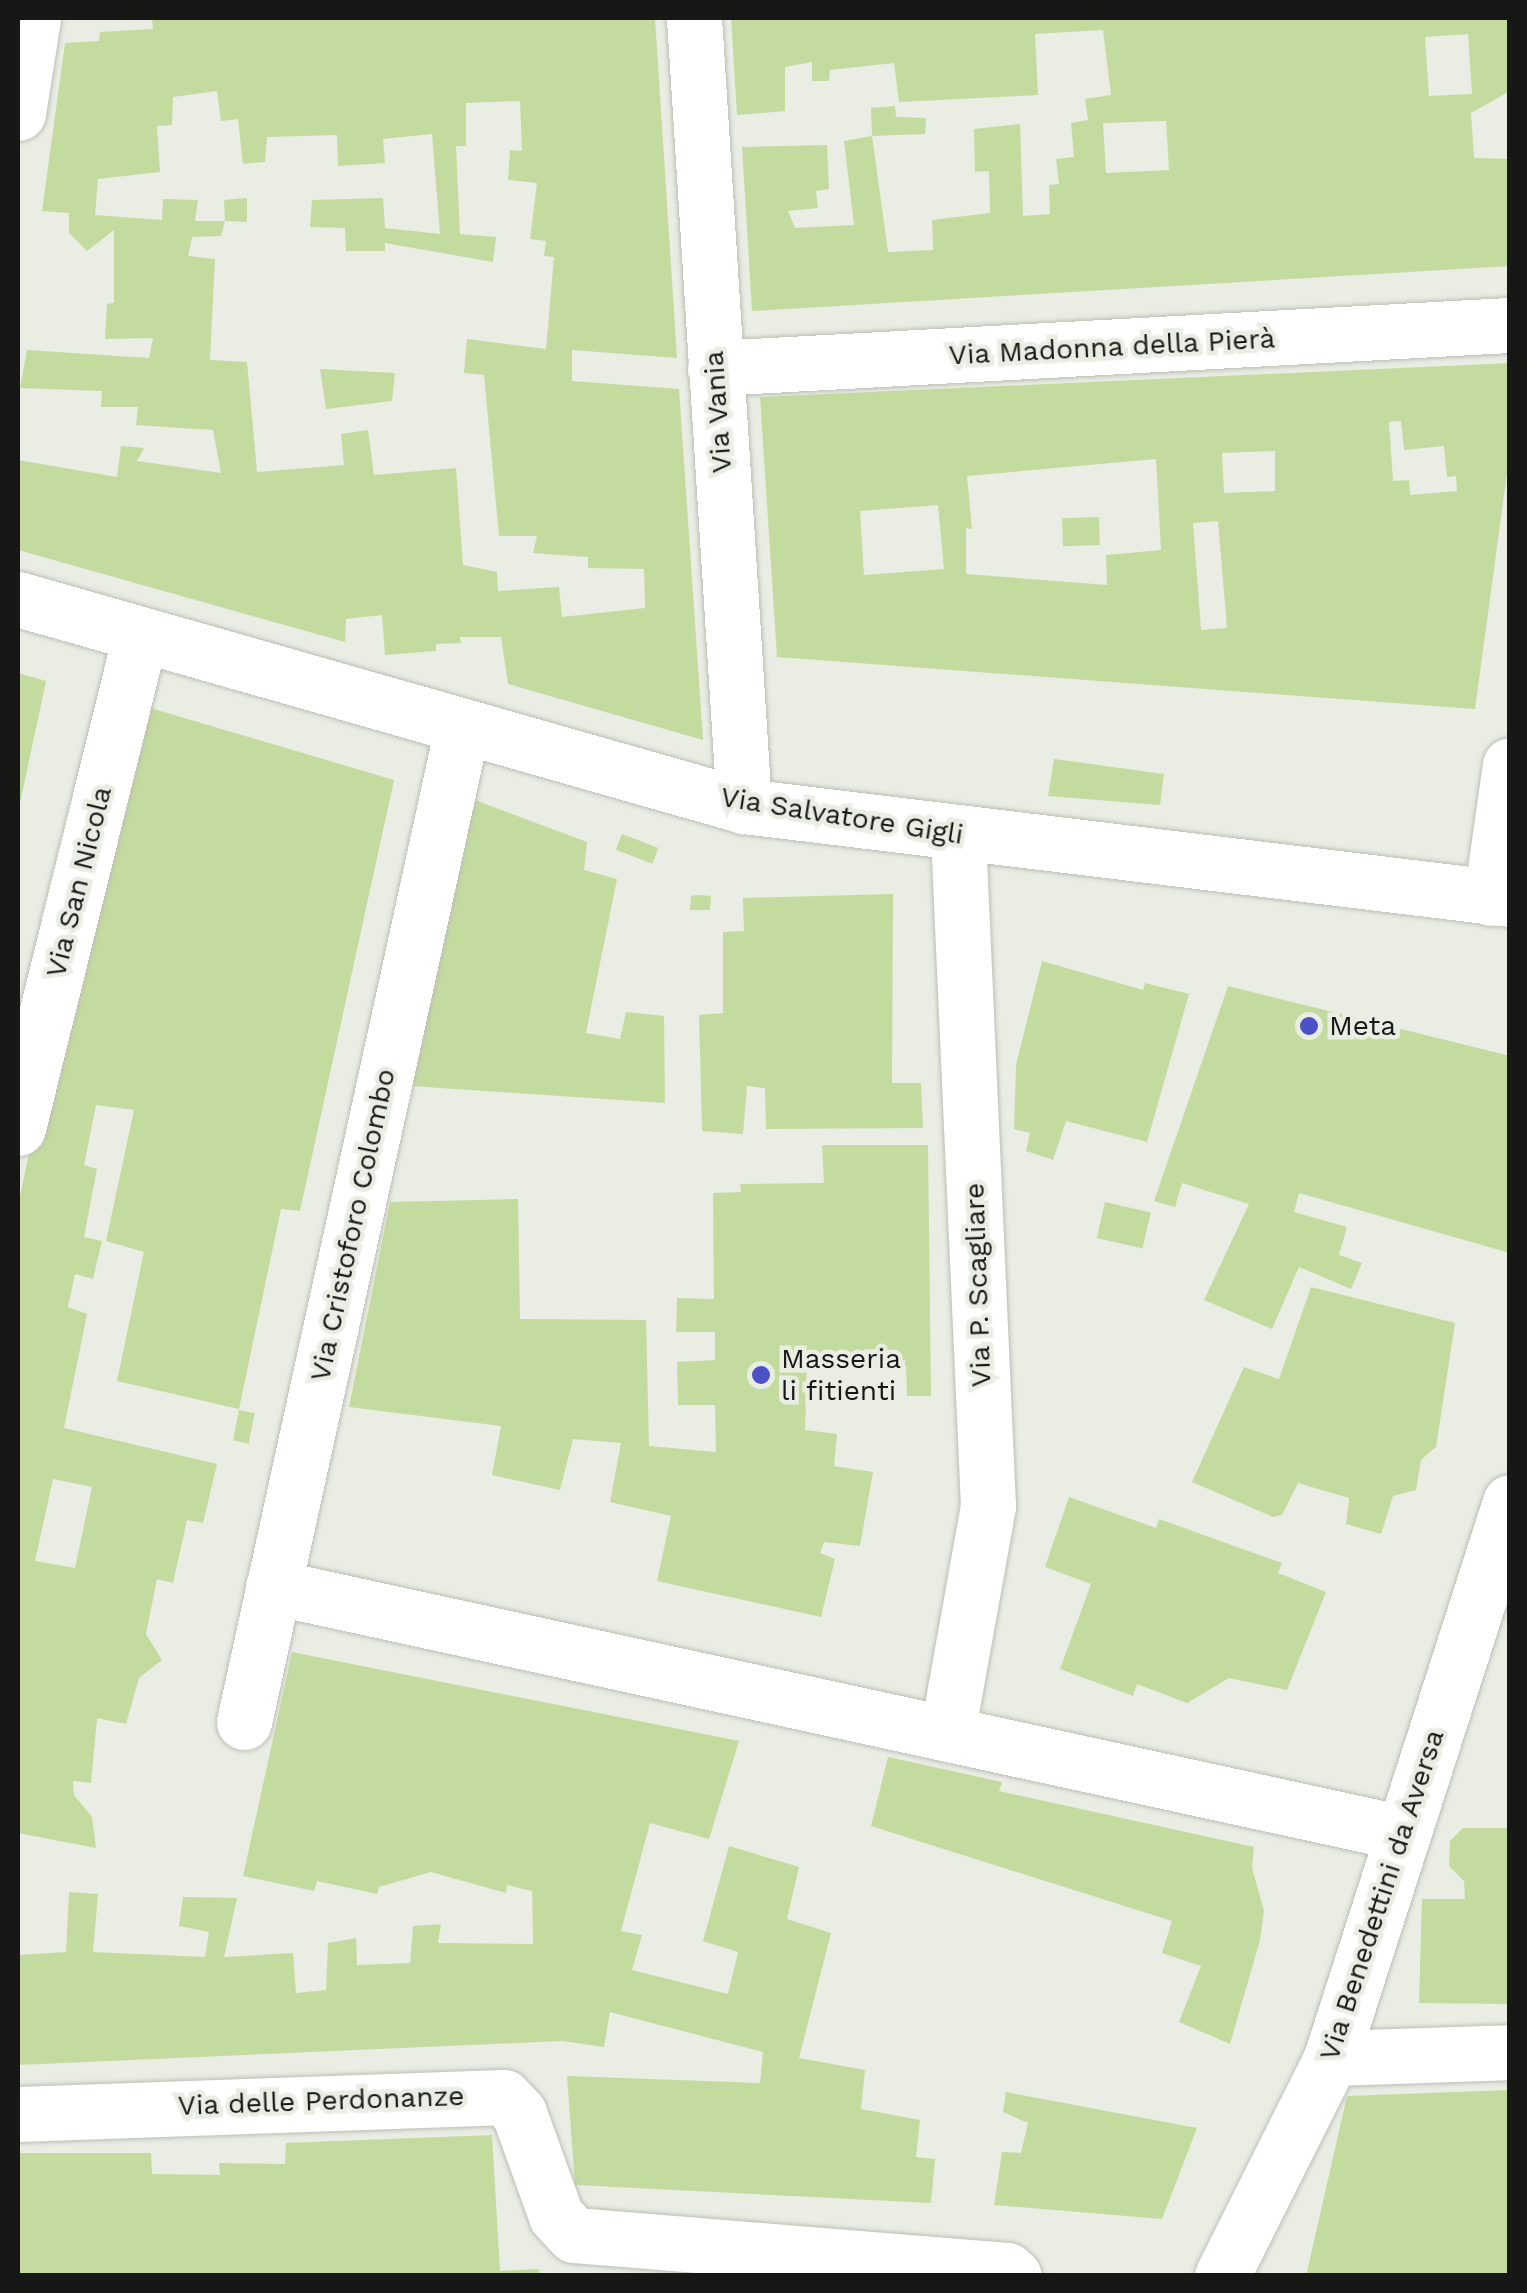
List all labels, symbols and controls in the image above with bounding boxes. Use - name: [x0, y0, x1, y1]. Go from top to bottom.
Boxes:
- street label: Via Madonna della Pierà: [947, 322, 1277, 372]
- street label: Via Vania: [697, 349, 739, 475]
- street label: Via Salvatore Gigli: [718, 780, 966, 852]
- street label: Via San Nicola: [39, 783, 119, 981]
- place label: Meta: [1329, 1009, 1396, 1043]
- marker: Meta: [1298, 1015, 1320, 1037]
- street label: Via Cristoforo Colombo: [303, 1065, 403, 1385]
- street label: Via P. Scagliare: [958, 1182, 998, 1388]
- place label: Masseria li fitienti: [781, 1342, 901, 1408]
- marker: Masseria li fitienti: [750, 1364, 772, 1386]
- street label: Via Benedettini da Aversa: [1312, 1724, 1452, 2066]
- street label: Via delle Perdonanze: [177, 2079, 465, 2123]

